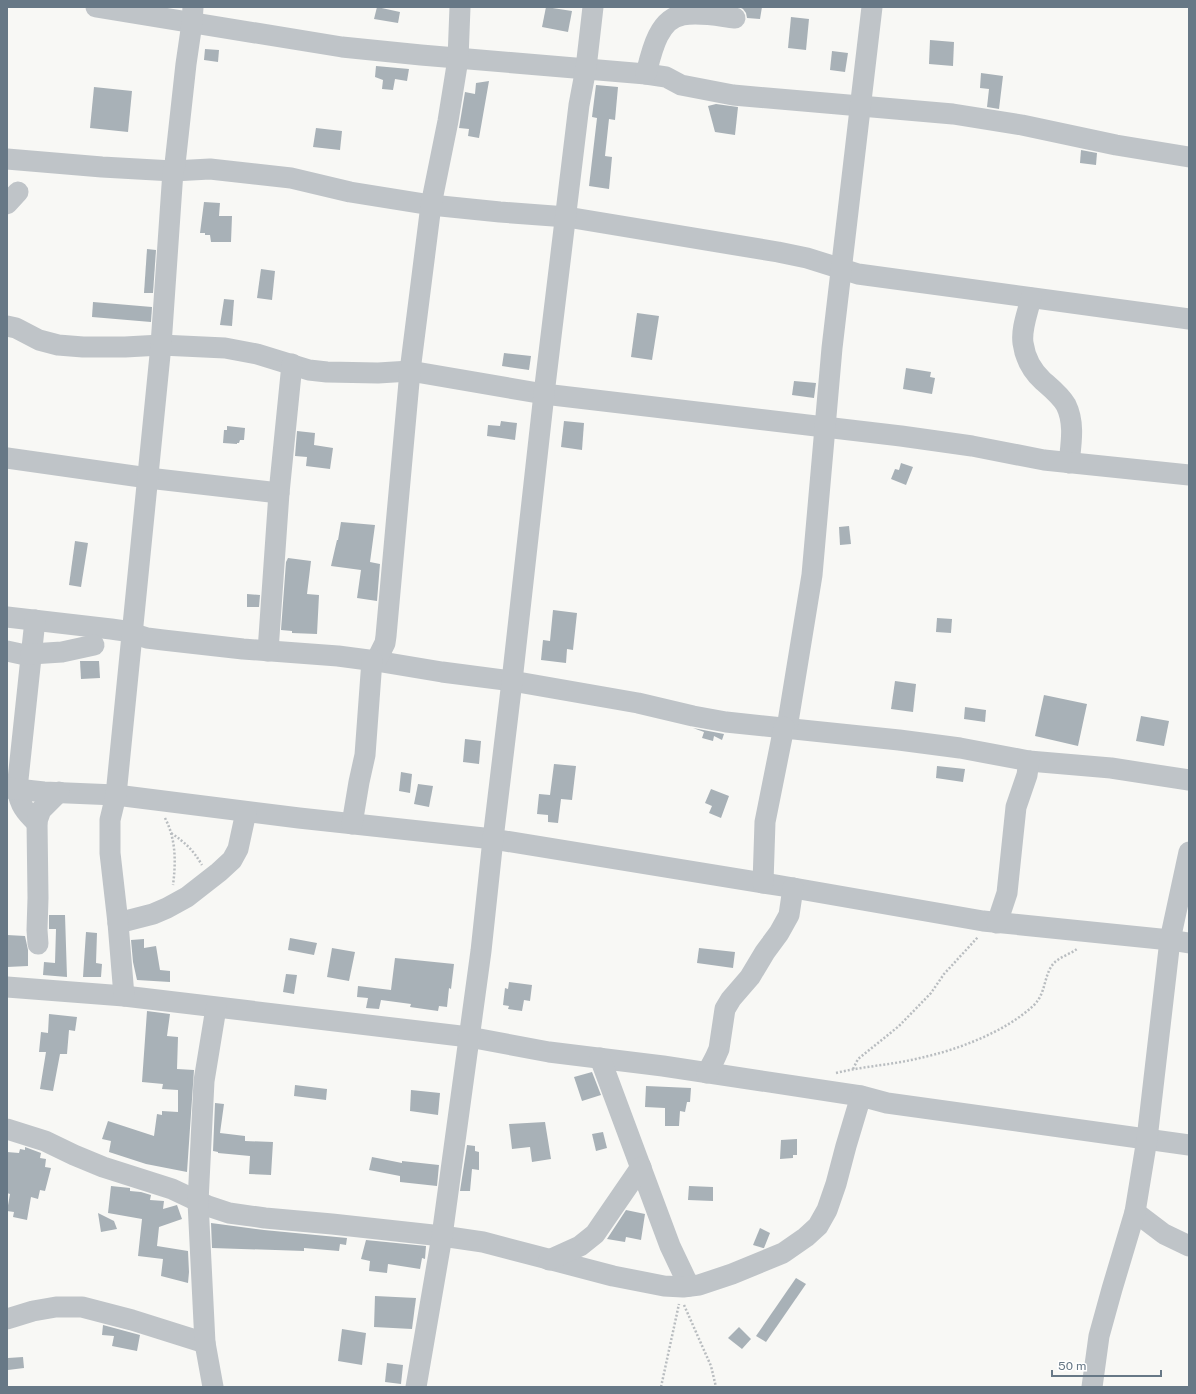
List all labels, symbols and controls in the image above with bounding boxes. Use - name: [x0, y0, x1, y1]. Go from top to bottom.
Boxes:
- scale bar: [1052, 1352, 1161, 1378]
- text: 50 m: [1058, 1359, 1086, 1373]

